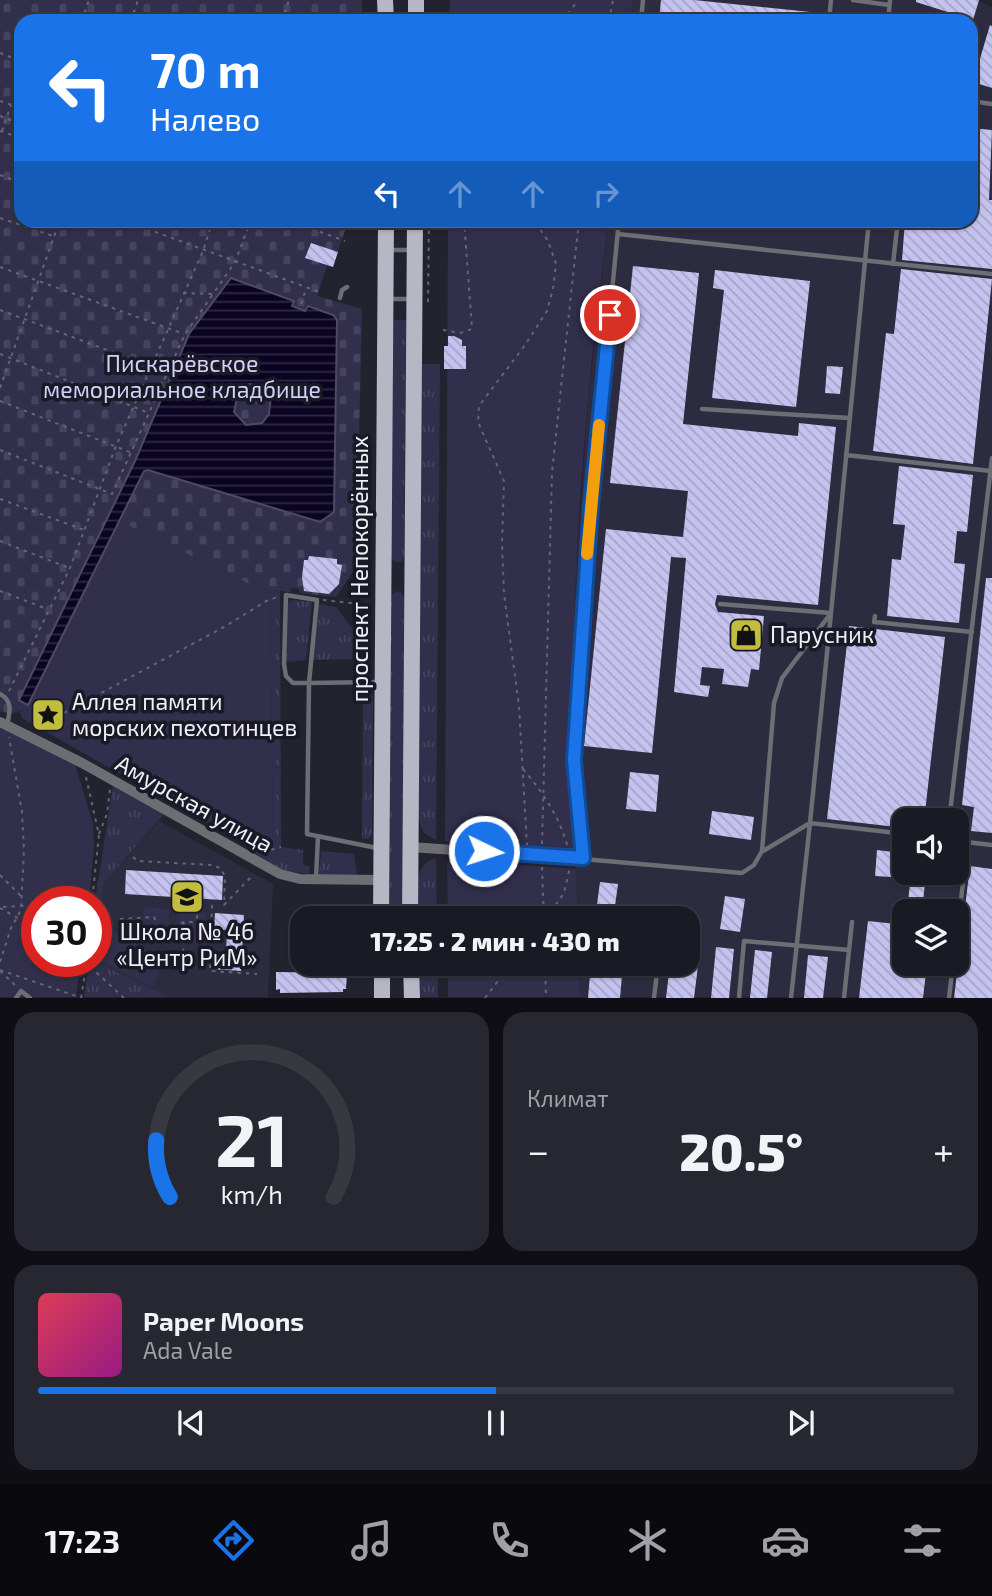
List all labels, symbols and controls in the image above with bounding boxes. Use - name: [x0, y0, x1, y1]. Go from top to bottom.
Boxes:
- text: 70 m: [150, 39, 261, 98]
- icon: left: [35, 42, 126, 133]
- text: Налево: [150, 99, 260, 137]
- icon: left: [368, 175, 406, 213]
- icon: ahead: [441, 175, 479, 213]
- icon: ahead: [514, 175, 552, 213]
- icon: right: [587, 175, 625, 213]
- pin: [580, 285, 640, 345]
- icon: arrive: [591, 296, 629, 334]
- park label: Пискарёвское мемориальное кладбище: [43, 349, 321, 403]
- street label: проспект Непокорённых: [345, 436, 373, 702]
- shop icon: Парусник: [727, 616, 765, 654]
- place label: Парусник: [770, 620, 874, 649]
- place label: Аллея памяти морских пехотинцев: [72, 687, 297, 741]
- place icon: Аллея памяти морских пехотинцев: [29, 696, 67, 734]
- street label: Амурская улица: [111, 748, 278, 859]
- map controls: [892, 808, 969, 976]
- button: sound: [892, 808, 969, 885]
- position arrow: [447, 814, 521, 888]
- school or university icon: Школа № 46 «Центр РиМ»: [168, 878, 206, 916]
- speed limit sign: 30: [21, 886, 112, 977]
- button: layers: [892, 899, 969, 976]
- place label: Школа № 46 «Центр РиМ»: [116, 917, 258, 971]
- text: 17:25 · 2 мин · 430 m: [370, 925, 620, 956]
- text: Климат: [527, 1084, 608, 1112]
- text: 21: [215, 1095, 288, 1183]
- text: 20.5°: [679, 1119, 803, 1181]
- text: −: [527, 1127, 549, 1173]
- text: +: [933, 1127, 954, 1173]
- text: km/h: [220, 1179, 283, 1209]
- text: Paper Moons: [143, 1305, 304, 1336]
- text: Ada Vale: [143, 1336, 233, 1364]
- icon: previous: [172, 1404, 210, 1442]
- icon: pause: [477, 1404, 515, 1442]
- icon: next: [782, 1404, 820, 1442]
- icon: directions: [209, 1516, 258, 1565]
- icon: music: [347, 1516, 396, 1565]
- icon: phone: [485, 1516, 534, 1565]
- icon: climate: [623, 1516, 672, 1565]
- icon: car: [761, 1516, 810, 1565]
- icon: filters: [898, 1516, 947, 1565]
- text: 17:23: [44, 1521, 120, 1559]

